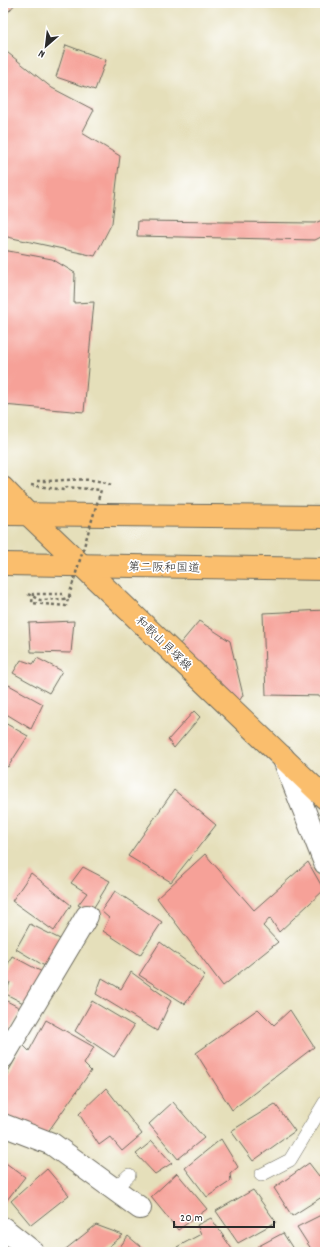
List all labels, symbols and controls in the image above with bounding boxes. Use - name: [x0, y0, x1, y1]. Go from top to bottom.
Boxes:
- north arrow: [26, 26, 66, 66]
- text: N: [36, 44, 48, 61]
- street label: 第二阪和国道: [128, 559, 200, 578]
- street label: 和歌山貝塚線: [131, 613, 195, 675]
- scale bar: [174, 1203, 274, 1229]
- text: 20 m: [180, 1210, 203, 1227]

